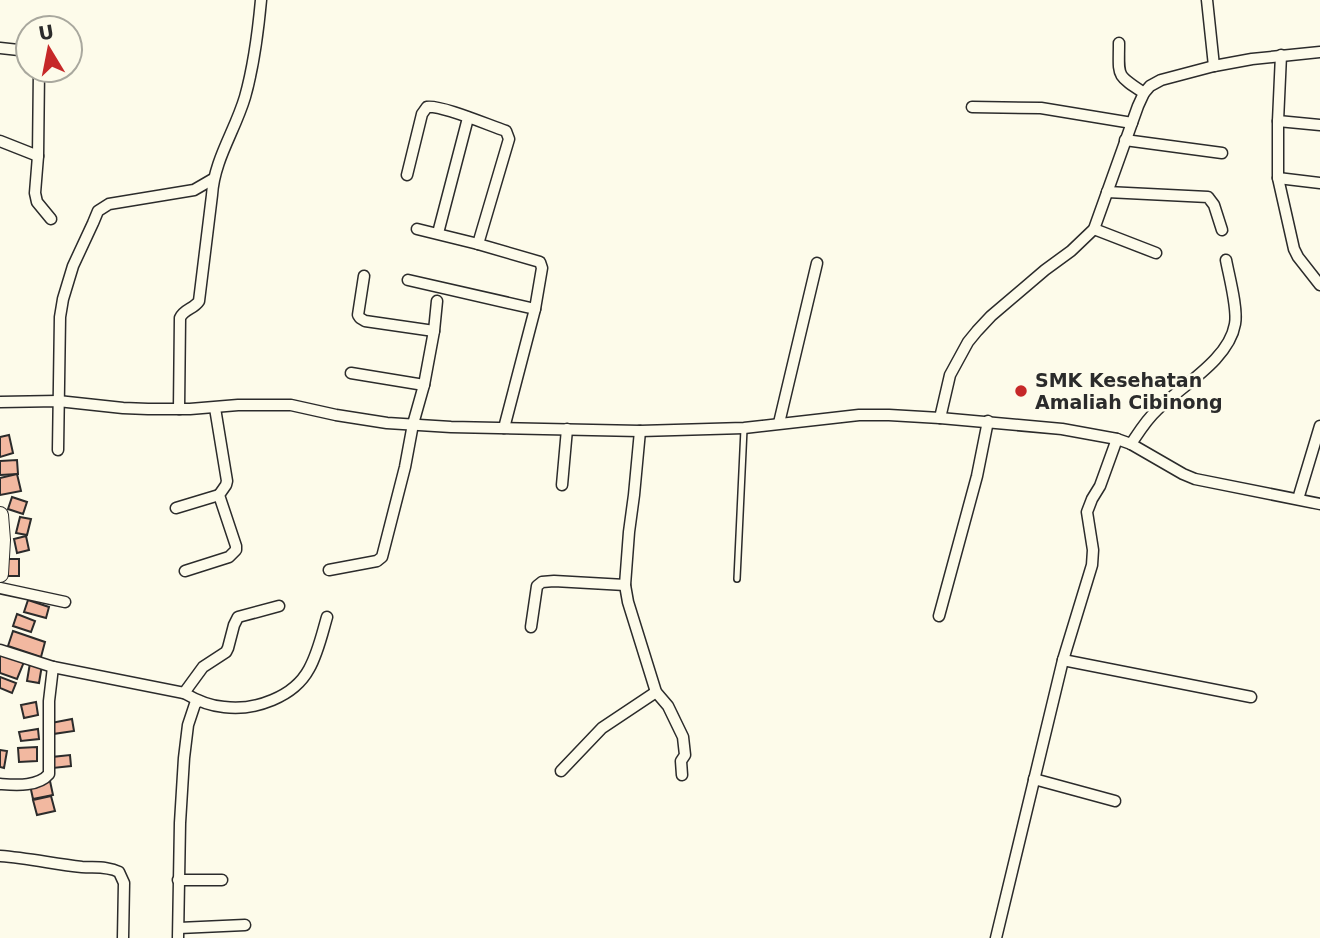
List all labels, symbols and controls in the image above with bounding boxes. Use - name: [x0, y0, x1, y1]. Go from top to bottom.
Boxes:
- north arrow: [14, 14, 84, 84]
- text: U: [37, 20, 56, 44]
- place label: SMK Kesehatan Amaliah Cibinong: [1035, 369, 1223, 413]
- marker: SMK Kesehatan Amaliah Cibinong: [1013, 383, 1029, 399]

